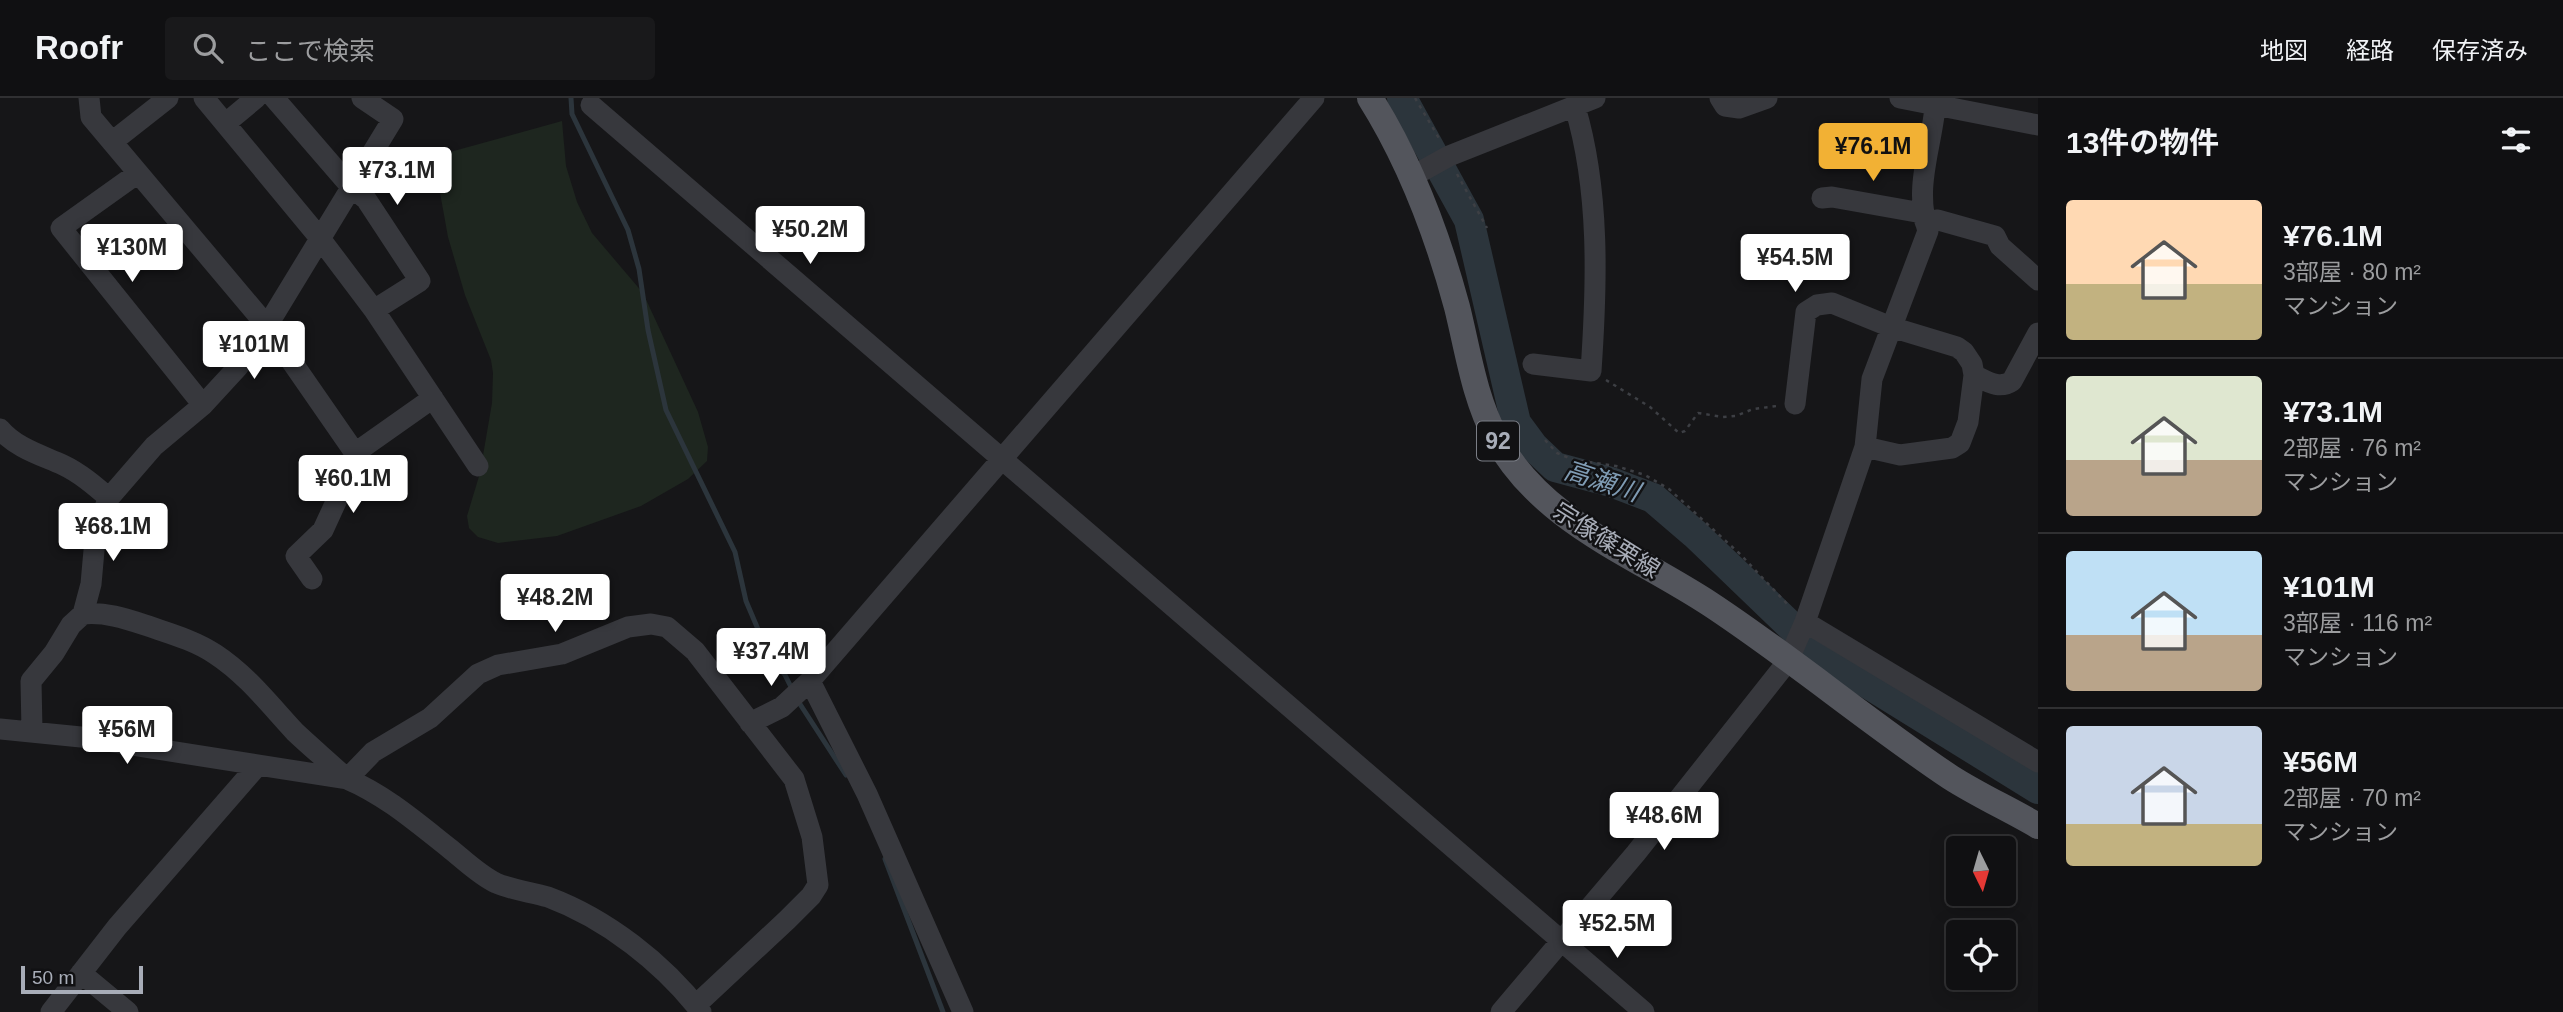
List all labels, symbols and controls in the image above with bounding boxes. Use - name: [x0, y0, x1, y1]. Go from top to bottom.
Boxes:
- search box: [165, 17, 655, 80]
- text: Roofr: [35, 29, 123, 66]
- icon: search: [189, 29, 227, 67]
- text: ここで検索: [245, 36, 375, 66]
- text: 地図: [2260, 37, 2308, 64]
- text: 経路: [2346, 37, 2394, 64]
- text: 保存済み: [2432, 37, 2528, 64]
- icon: filters: [2497, 121, 2535, 159]
- pin: ¥76.1M: [1816, 123, 1930, 183]
- text: 13件の物件: [2066, 126, 2219, 159]
- text: ¥76.1M: [1835, 133, 1911, 159]
- pin: ¥73.1M: [340, 148, 454, 207]
- text: ¥73.1M: [359, 157, 435, 183]
- pin: ¥50.2M: [753, 206, 867, 266]
- text: ¥50.2M: [772, 216, 848, 242]
- text: ¥76.1M: [2283, 219, 2383, 252]
- pin: ¥130M: [83, 225, 181, 284]
- icon: home: [2122, 228, 2206, 312]
- text: ¥130M: [97, 234, 167, 260]
- pin: ¥54.5M: [1738, 234, 1852, 294]
- text: ¥54.5M: [1757, 244, 1833, 270]
- text: 3部屋 · 80 m²: [2283, 259, 2421, 285]
- text: マンション: [2283, 293, 2398, 319]
- pin: ¥101M: [205, 322, 303, 381]
- text: ¥101M: [219, 331, 289, 357]
- text: ¥73.1M: [2283, 395, 2383, 428]
- icon: home: [2122, 404, 2206, 488]
- road number: 92: [1477, 422, 1519, 460]
- text: 2部屋 · 76 m²: [2283, 435, 2421, 461]
- water label: 高瀬川: [1560, 455, 1647, 508]
- pin: ¥60.1M: [296, 456, 410, 515]
- text: ¥60.1M: [315, 465, 391, 491]
- text: マンション: [2283, 469, 2398, 495]
- street label: 宗像篠栗線: [1549, 497, 1665, 583]
- pin: ¥68.1M: [56, 504, 170, 563]
- text: ¥68.1M: [75, 513, 151, 539]
- text: ¥101M: [2283, 570, 2375, 603]
- pin: ¥48.2M: [498, 574, 612, 634]
- icon: home: [2122, 579, 2206, 663]
- text: ¥48.2M: [517, 584, 593, 610]
- text: 3部屋 · 116 m²: [2283, 610, 2432, 636]
- pin: ¥37.4M: [714, 628, 828, 688]
- text: ¥37.4M: [733, 638, 809, 664]
- text: マンション: [2283, 644, 2398, 670]
- pin: ¥56M: [86, 706, 168, 766]
- text: ¥56M: [98, 716, 156, 742]
- text: ¥56M: [2283, 745, 2358, 778]
- icon: home: [2122, 754, 2206, 838]
- text: 2部屋 · 70 m²: [2283, 785, 2421, 811]
- pin: ¥48.6M: [1607, 792, 1721, 852]
- text: ¥48.6M: [1626, 802, 1702, 828]
- text: マンション: [2283, 819, 2398, 845]
- north arrow: [1946, 836, 2016, 906]
- map controls: [1946, 836, 2016, 990]
- pin: ¥52.5M: [1560, 900, 1674, 960]
- text: ¥52.5M: [1579, 910, 1655, 936]
- button: locate: [1946, 920, 2016, 990]
- scale bar: [21, 963, 144, 995]
- text: 50 m: [32, 967, 74, 988]

